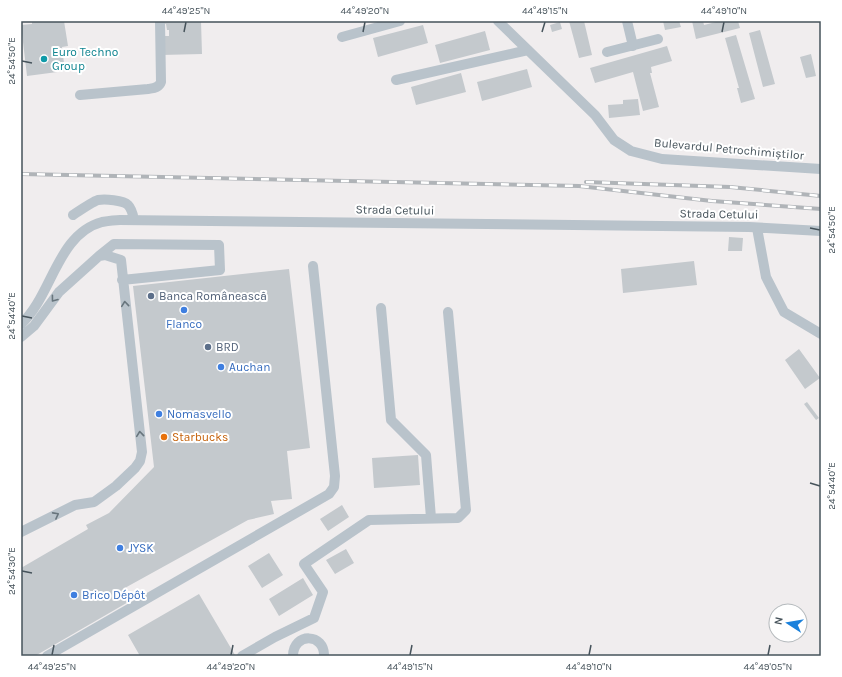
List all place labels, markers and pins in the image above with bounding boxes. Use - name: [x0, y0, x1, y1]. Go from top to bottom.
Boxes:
- place label: Euro Techno Group: [52, 45, 118, 73]
- marker: Euro Techno Group: [39, 54, 49, 64]
- place label: Banca Românească: [159, 289, 267, 303]
- marker: Banca Românească: [146, 291, 156, 301]
- marker: Flanco: [179, 305, 189, 315]
- place label: Flanco: [166, 317, 202, 331]
- place label: BRD: [216, 340, 239, 354]
- marker: BRD: [203, 342, 213, 352]
- place label: Auchan: [229, 360, 270, 374]
- marker: Auchan: [216, 362, 226, 372]
- place label: Nomasvello: [167, 407, 231, 421]
- marker: Nomasvello: [154, 409, 164, 419]
- place label: Starbucks: [172, 430, 228, 444]
- marker: Starbucks: [159, 432, 169, 442]
- place label: JYSK: [128, 541, 154, 555]
- marker: JYSK: [115, 543, 125, 553]
- place label: Brico Dépôt: [82, 588, 146, 602]
- marker: Brico Dépôt: [69, 590, 79, 600]

